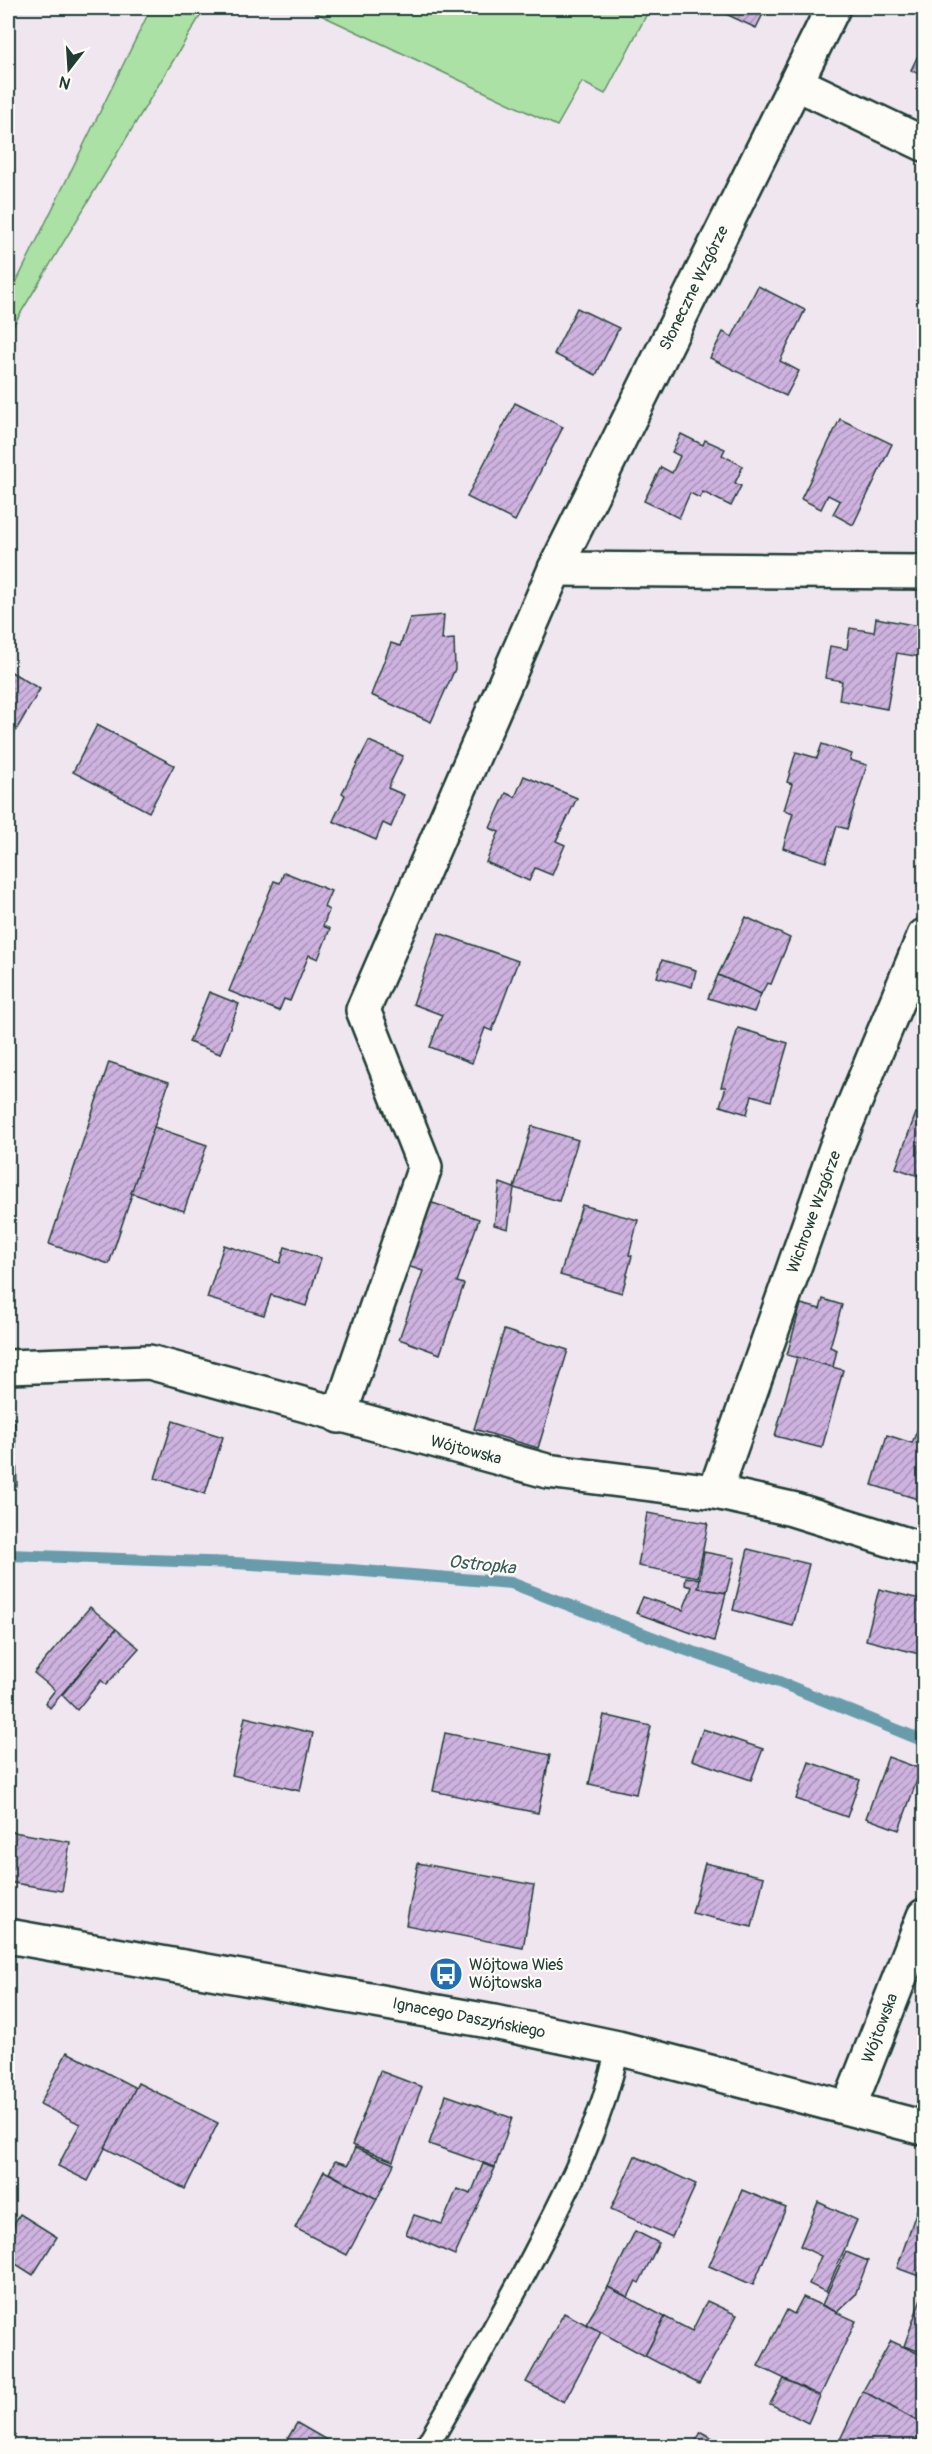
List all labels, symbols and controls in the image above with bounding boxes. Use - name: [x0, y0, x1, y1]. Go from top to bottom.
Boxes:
- north arrow: [39, 39, 99, 99]
- text: N: [57, 71, 73, 94]
- street label: Słoneczne Wzgórze: [655, 222, 733, 354]
- street label: Wichrowe Wzgórze: [783, 1148, 845, 1276]
- street label: Wójtowska: [428, 1431, 504, 1469]
- water label: Ostropka: [447, 1550, 518, 1580]
- place label: Wójtowa Wieś Wójtowska: [469, 1955, 563, 1993]
- bus stop icon: Wójtowa Wieś Wójtowska: [428, 1956, 464, 1992]
- street label: Wójtowska: [858, 1990, 902, 2066]
- street label: Ignacego Daszyńskiego: [391, 1993, 548, 2043]

